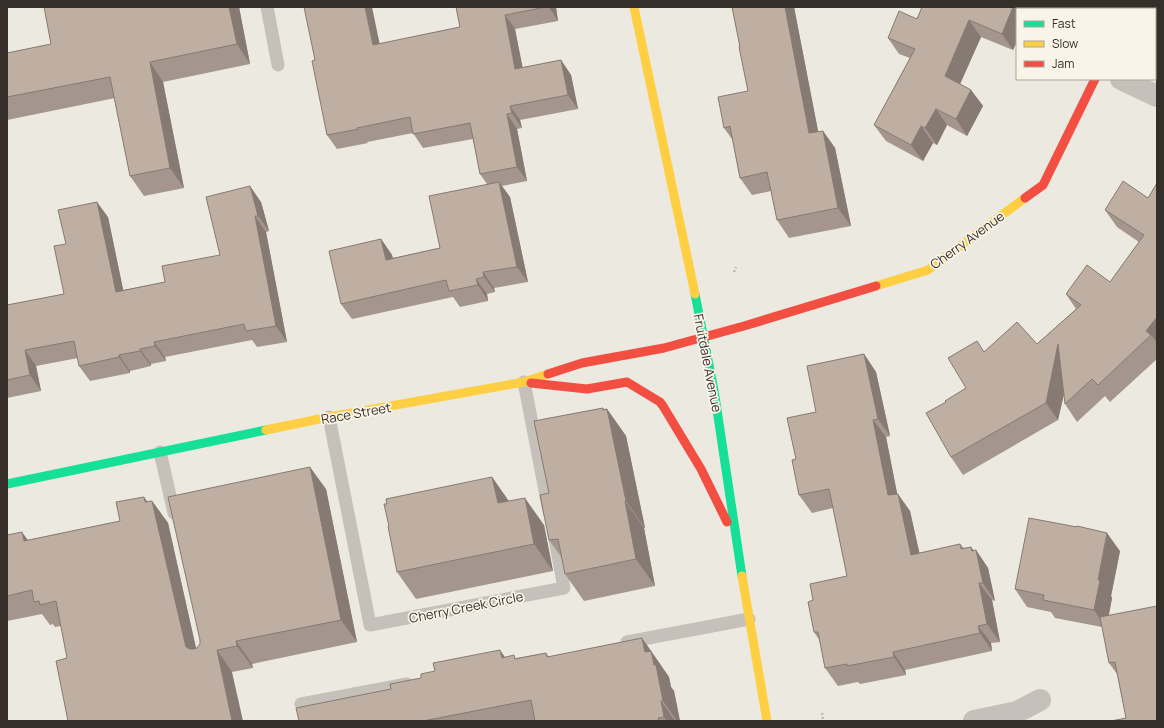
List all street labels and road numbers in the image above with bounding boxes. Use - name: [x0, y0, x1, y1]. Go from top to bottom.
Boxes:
- street label: Cherry Avenue: [926, 207, 1008, 273]
- street label: Fruitdale Avenue: [690, 312, 726, 414]
- street label: Race Street: [320, 398, 392, 428]
- street label: Cherry Creek Circle: [407, 587, 525, 627]

